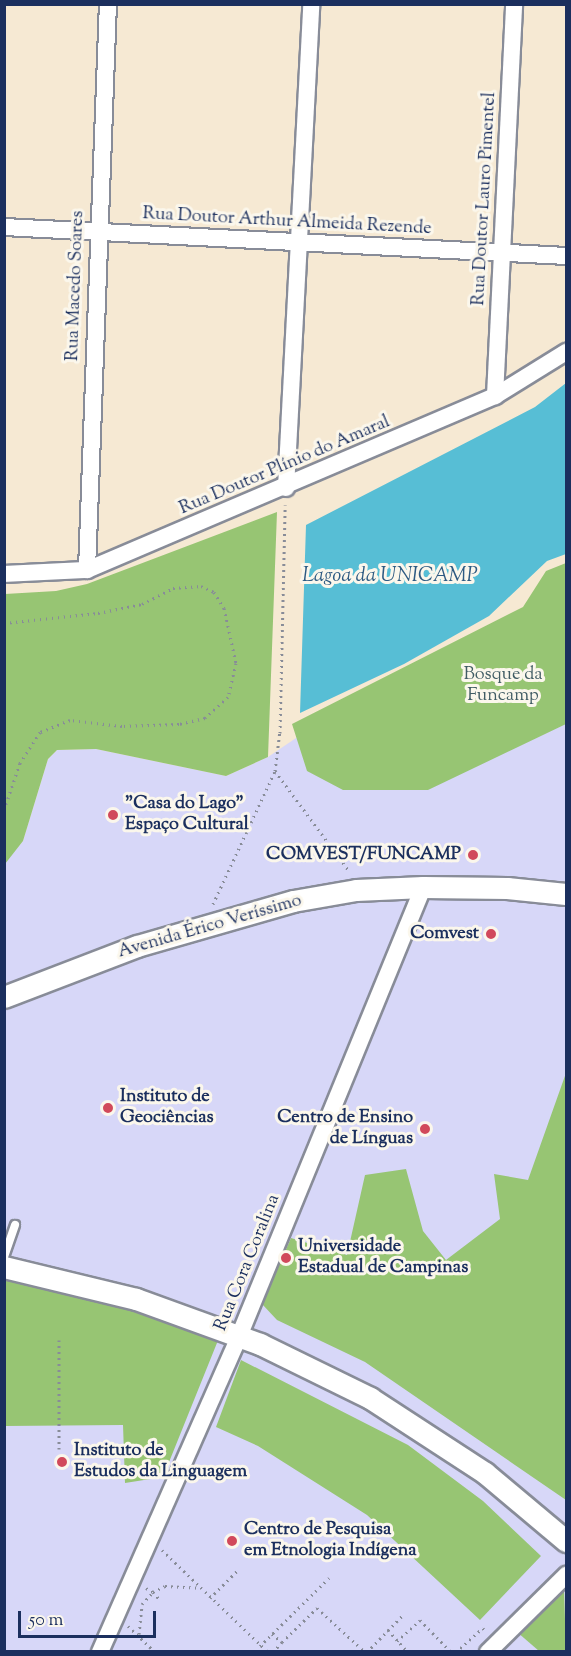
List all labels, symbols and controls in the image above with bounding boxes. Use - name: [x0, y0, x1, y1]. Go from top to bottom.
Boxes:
- street label: Rua Doutor Lauro Pimentel: [469, 92, 501, 306]
- street label: Rua Doutor Arthur Almeida Rezende: [142, 204, 432, 240]
- street label: Rua Macedo Soares: [63, 210, 89, 362]
- street label: Rua Doutor Plínio do Amaral: [176, 412, 394, 520]
- water label: Lagoa da UNICAMP: [302, 564, 478, 588]
- park label: Bosque da Funcamp: [463, 665, 543, 708]
- place label: "Casa do Lago" Espaço Cultural: [125, 794, 249, 836]
- marker: "Casa do Lago" Espaço Cultural: [106, 808, 120, 822]
- place label: COMVEST/FUNCAMP: [266, 844, 461, 866]
- marker: COMVEST/FUNCAMP: [466, 848, 480, 862]
- street label: Avenida Érico Veríssimo: [116, 890, 304, 964]
- place label: Comvest: [410, 923, 479, 945]
- marker: Comvest: [484, 927, 498, 941]
- place label: Instituto de Geociências: [120, 1087, 214, 1130]
- marker: Instituto de Geociências: [101, 1101, 115, 1115]
- place label: Centro de Ensino de Línguas: [277, 1108, 413, 1150]
- marker: Centro de Ensino de Línguas: [418, 1122, 432, 1136]
- street label: Rua Cora Coralina: [211, 1191, 285, 1335]
- place label: Universidade Estadual de Campinas: [298, 1237, 468, 1280]
- marker: Universidade Estadual de Campinas: [279, 1251, 293, 1265]
- place label: Instituto de Estudos da Linguagem: [74, 1441, 247, 1484]
- marker: Instituto de Estudos da Linguagem: [55, 1455, 69, 1469]
- place label: Centro de Pesquisa em Etnologia Indígena: [244, 1520, 417, 1562]
- marker: Centro de Pesquisa em Etnologia Indígena: [225, 1534, 239, 1548]
- scale bar: [21, 1599, 159, 1637]
- text: 50 m: [29, 1608, 63, 1634]

